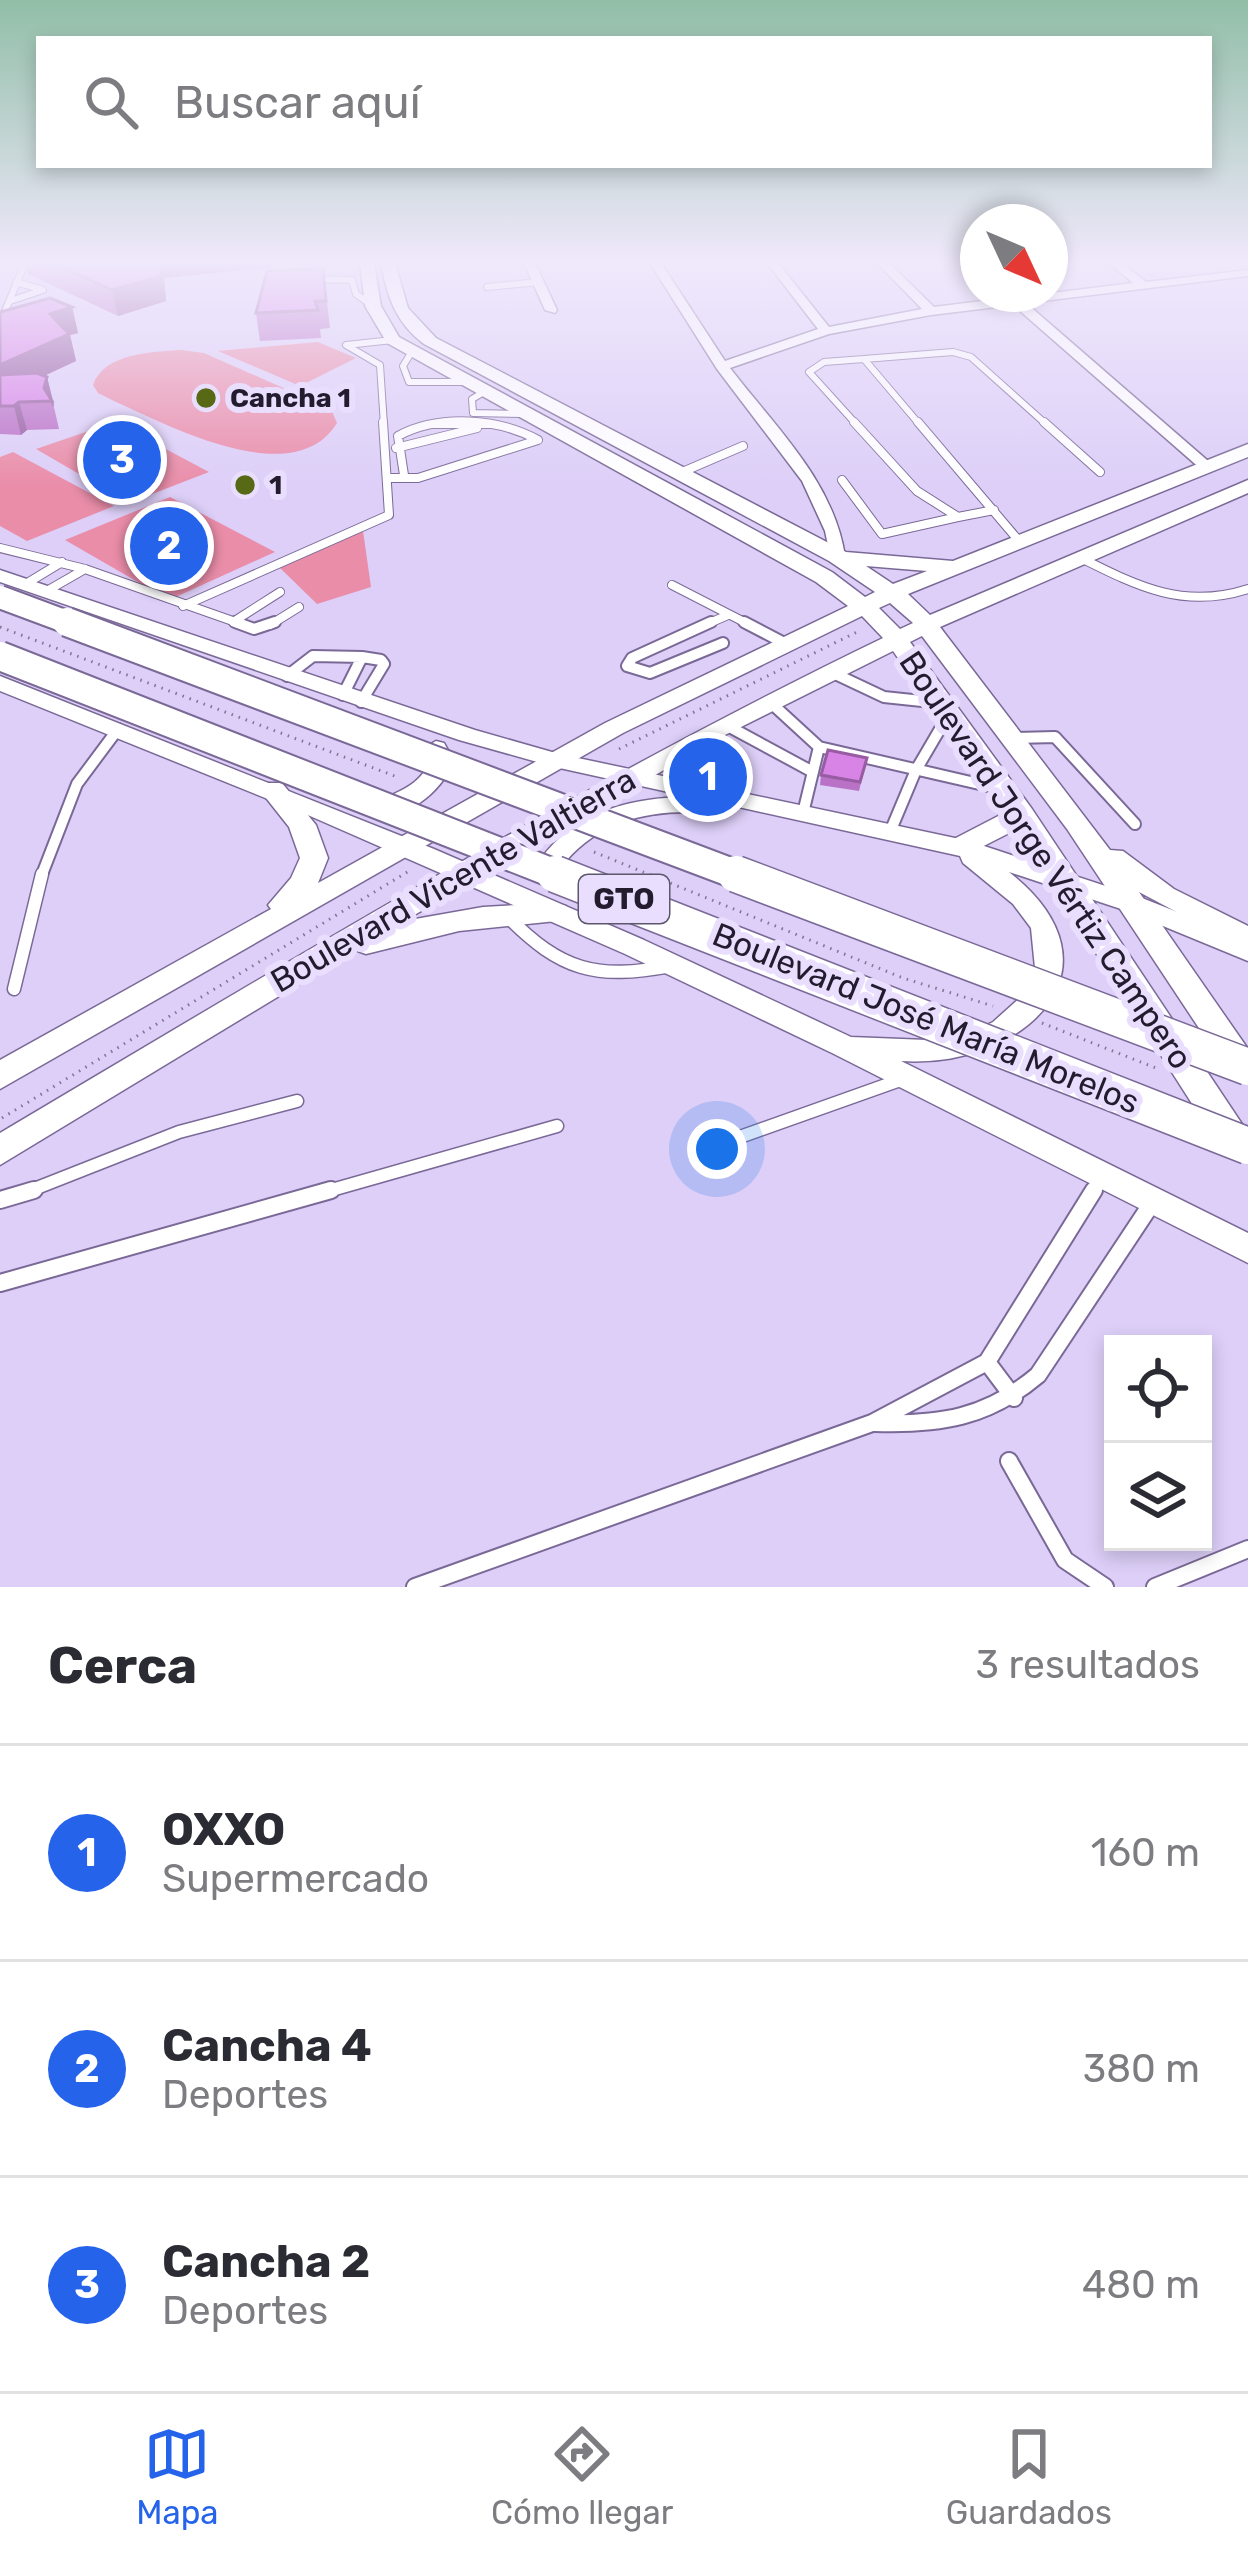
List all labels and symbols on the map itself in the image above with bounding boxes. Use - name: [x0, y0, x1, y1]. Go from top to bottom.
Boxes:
- north arrow: [960, 204, 1068, 312]
- place label: Cancha 1: [230, 382, 351, 414]
- marker: Cancha 1: [193, 385, 219, 411]
- pin: 3: [83, 415, 161, 505]
- place label: 1: [269, 469, 282, 501]
- marker: 1: [232, 472, 258, 498]
- pin: 2: [130, 501, 208, 591]
- street label: Boulevard Jorge Vértiz Campero: [891, 644, 1201, 1076]
- pin: 1: [669, 732, 747, 822]
- street label: Boulevard Vicente Valtierra: [264, 759, 642, 1001]
- road number: GTO: [579, 875, 669, 923]
- street label: Boulevard José María Morelos: [707, 914, 1145, 1122]
- your location: [687, 1119, 747, 1179]

